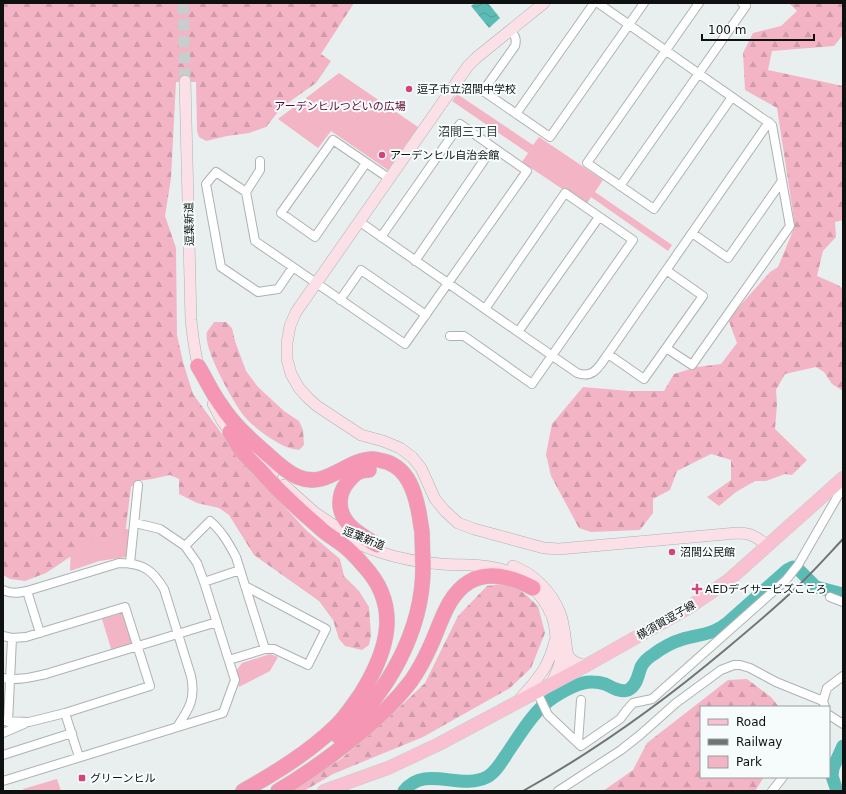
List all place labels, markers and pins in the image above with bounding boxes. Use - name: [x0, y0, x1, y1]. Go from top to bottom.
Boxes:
- place label: 逗子市立沼間中学校: [417, 83, 516, 96]
- marker: 逗子市立沼間中学校: [404, 84, 414, 94]
- place label: アーデンヒル自治会館: [390, 149, 499, 162]
- marker: アーデンヒル自治会館: [377, 150, 387, 160]
- place label: 沼間公民館: [680, 546, 735, 559]
- marker: 沼間公民館: [667, 547, 677, 557]
- place label: AEDデイサービズこころ: [705, 583, 827, 596]
- marker: AEDデイサービズこころ: [692, 584, 702, 594]
- place label: グリーンヒル: [90, 772, 155, 785]
- marker: グリーンヒル: [77, 773, 87, 783]

